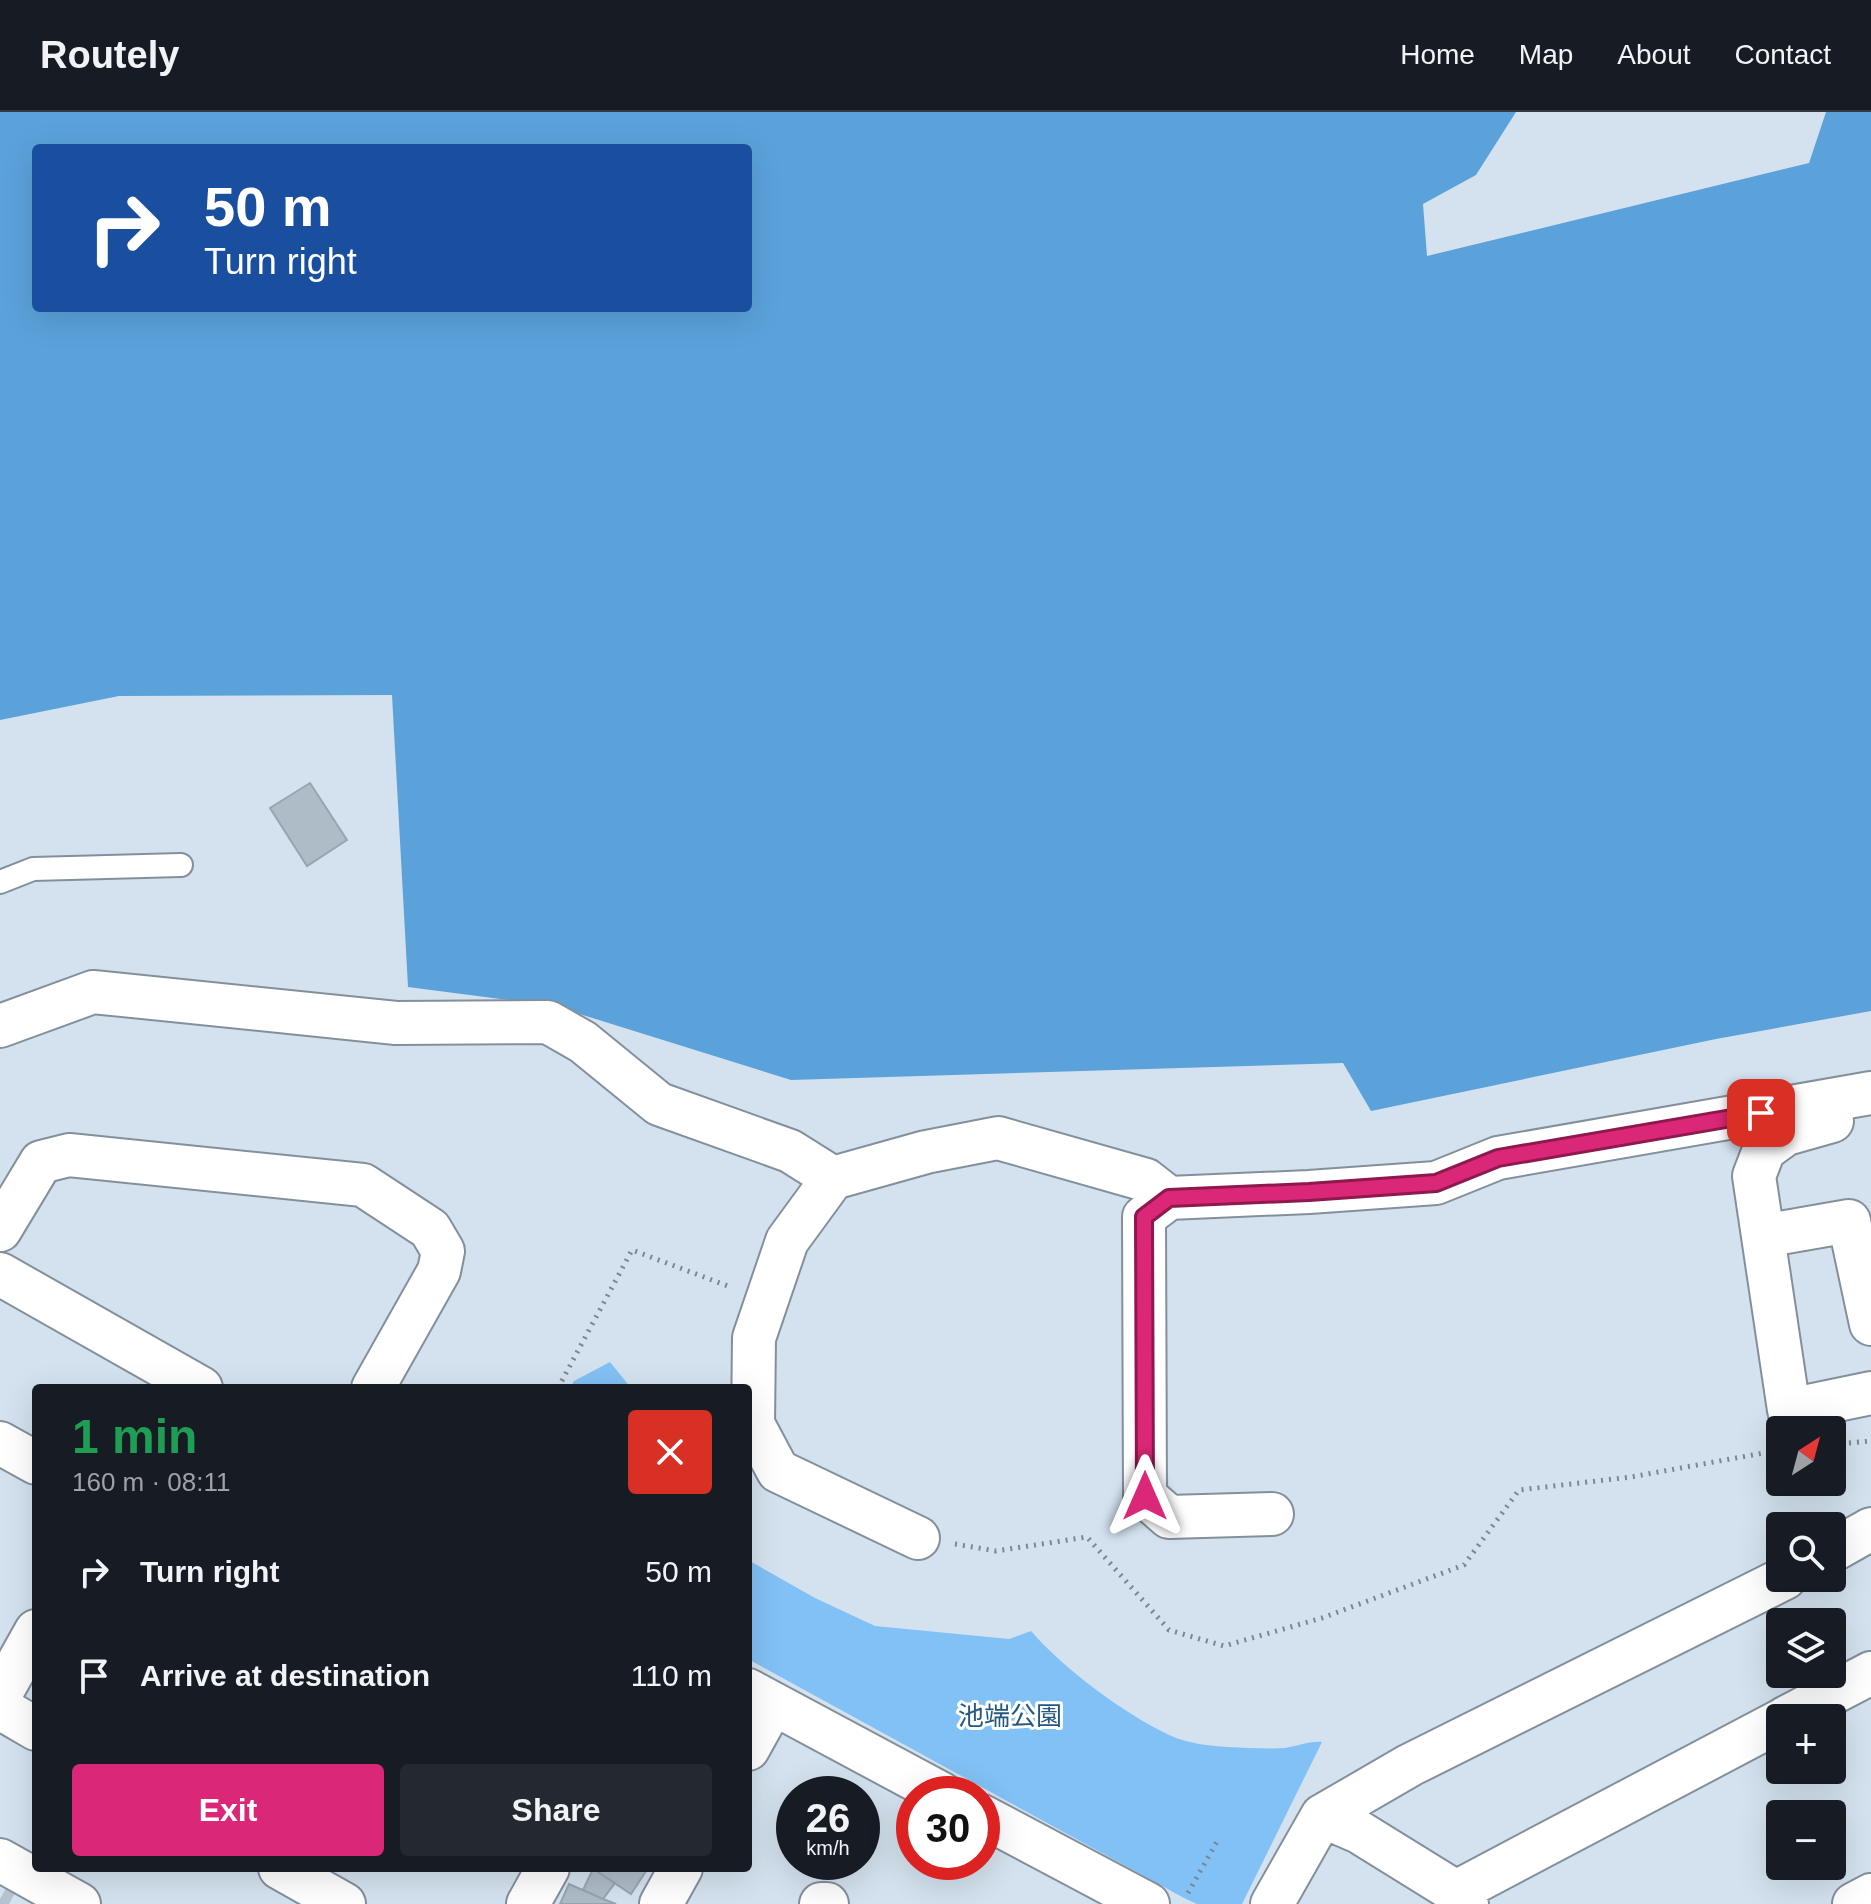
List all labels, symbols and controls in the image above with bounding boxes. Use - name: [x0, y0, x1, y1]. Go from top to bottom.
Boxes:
- text: Routely: [40, 34, 179, 76]
- text: Home: [1400, 39, 1475, 70]
- text: Map: [1519, 39, 1573, 70]
- text: About: [1617, 39, 1691, 70]
- text: Contact: [1735, 39, 1831, 70]
- text: 50 m: [204, 175, 332, 238]
- icon: right: [72, 176, 176, 280]
- text: Turn right: [204, 241, 357, 282]
- pin: [1727, 1079, 1795, 1147]
- icon: arrive: [1739, 1091, 1783, 1135]
- text: 1 min: [72, 1410, 197, 1463]
- button: close: [628, 1410, 712, 1494]
- north arrow: [1766, 1416, 1846, 1496]
- map controls: [1766, 1416, 1846, 1880]
- position arrow: [1103, 1454, 1187, 1538]
- text: 160 m · 08:11: [72, 1467, 231, 1497]
- button: search: [1766, 1512, 1846, 1592]
- icon: right: [72, 1550, 116, 1594]
- text: Turn right: [140, 1555, 279, 1588]
- text: 50 m: [645, 1555, 712, 1588]
- button: layers: [1766, 1608, 1846, 1688]
- icon: arrive: [72, 1654, 116, 1698]
- text: Arrive at destination: [140, 1659, 430, 1692]
- text: 110 m: [631, 1659, 712, 1692]
- park label: 池端公園: [958, 1701, 1062, 1731]
- button: +: [1766, 1704, 1846, 1784]
- button: Exit: [72, 1764, 384, 1856]
- button: Share: [400, 1764, 712, 1856]
- speed limit sign: 30: [896, 1776, 1000, 1880]
- text: 26: [806, 1796, 850, 1840]
- button: −: [1766, 1800, 1846, 1880]
- text: km/h: [806, 1837, 850, 1859]

